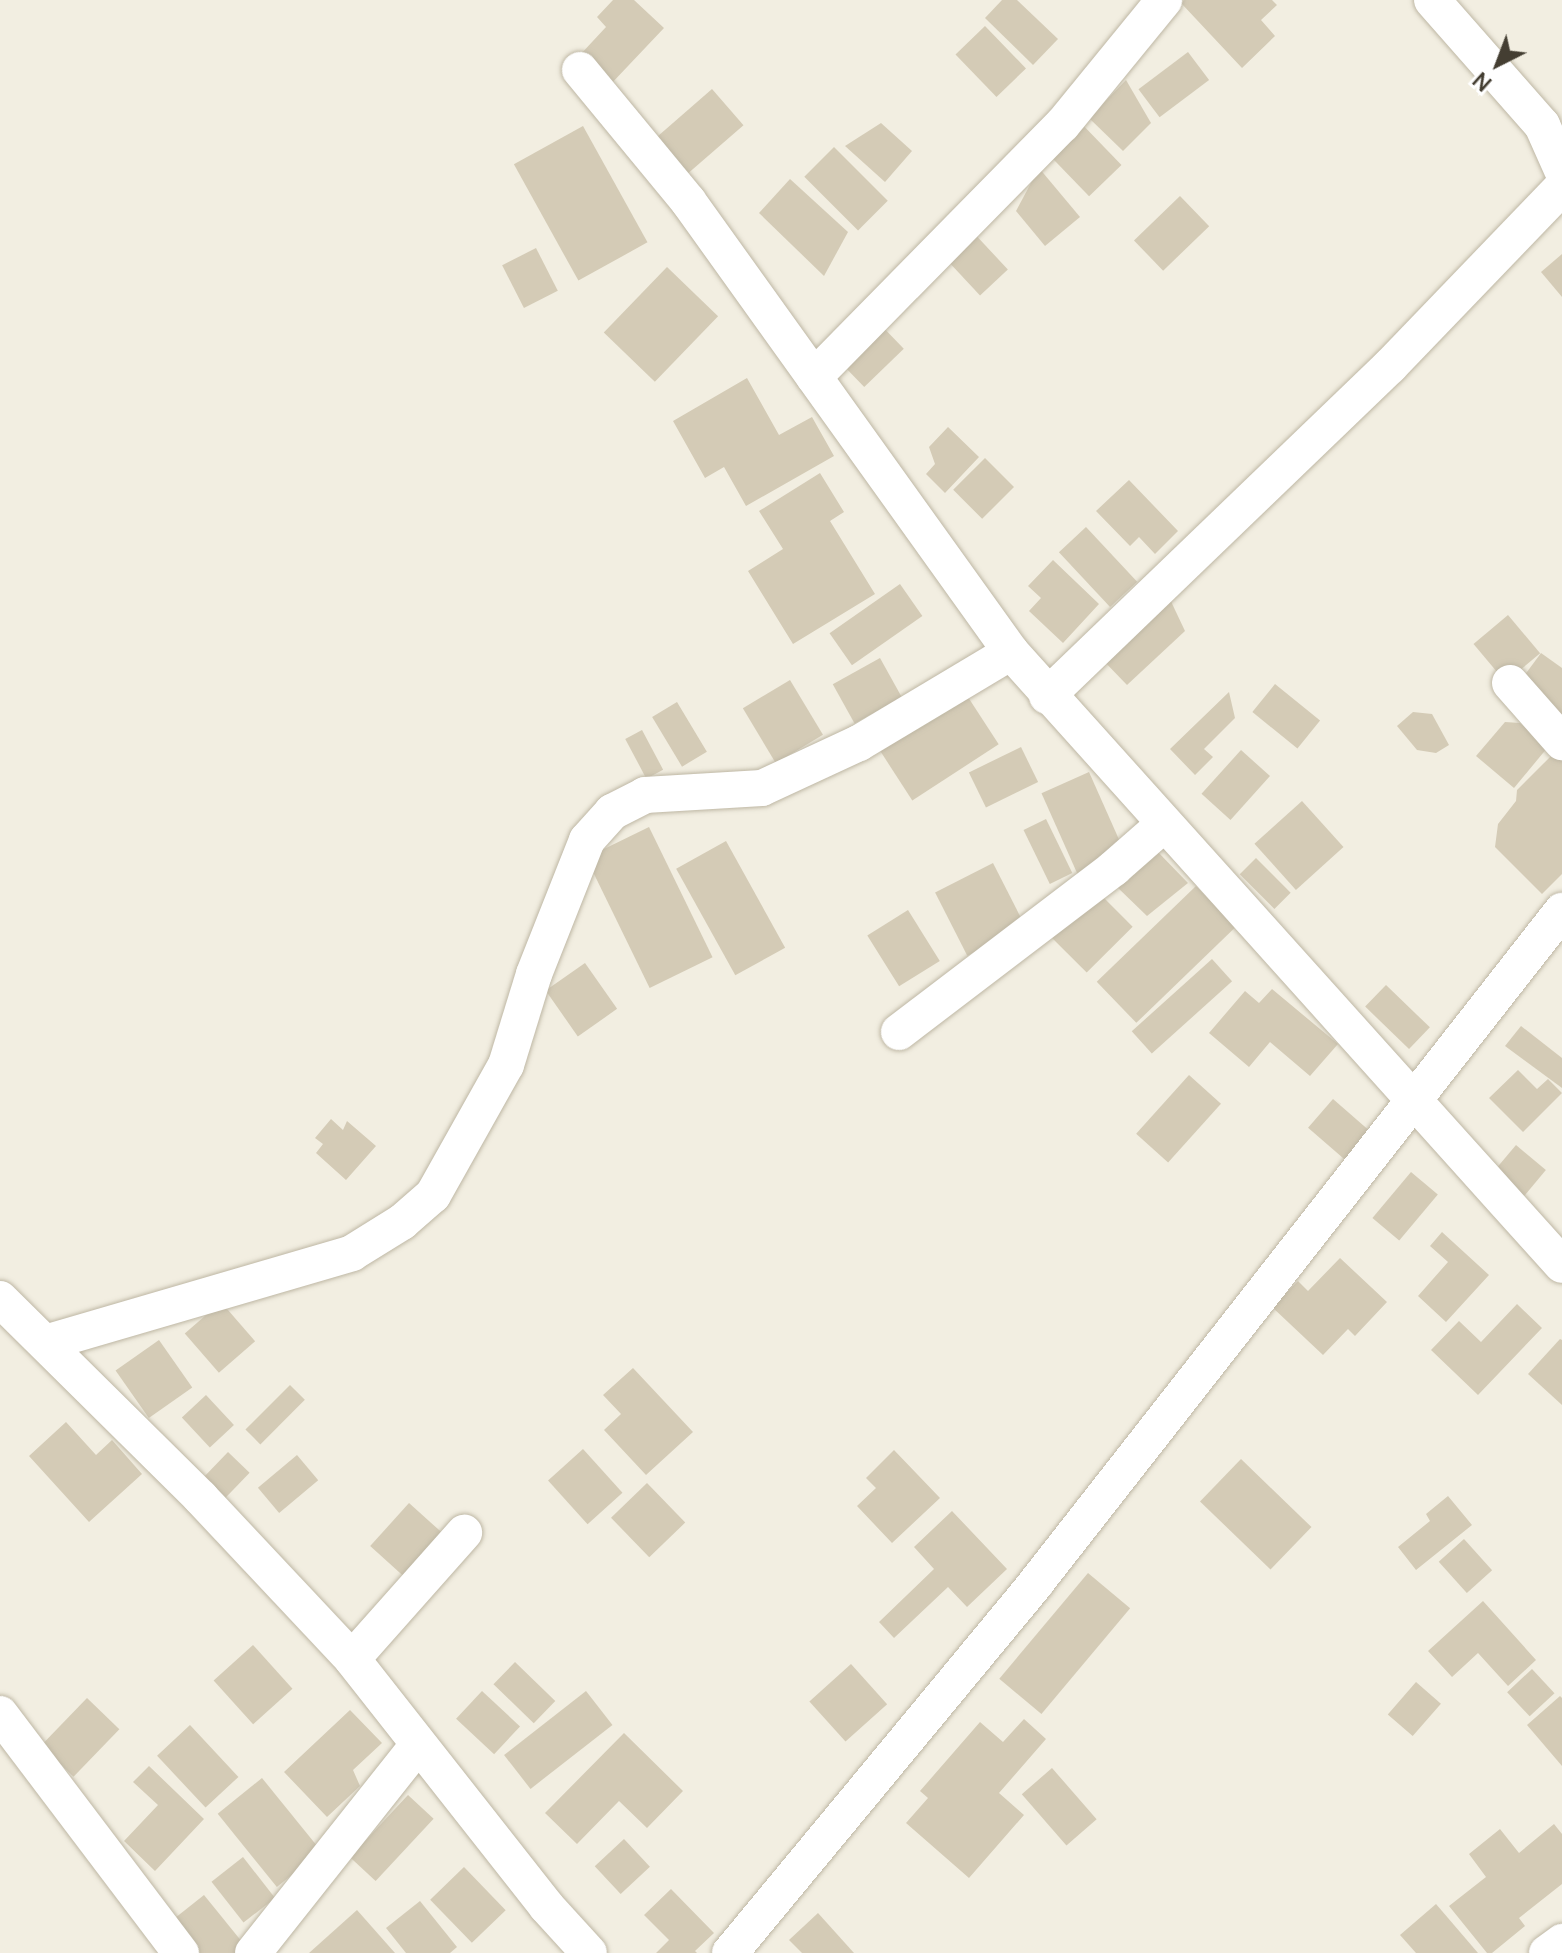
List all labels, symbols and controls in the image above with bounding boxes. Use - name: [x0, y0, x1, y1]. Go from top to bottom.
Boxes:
- north arrow: [1458, 24, 1538, 104]
- text: N: [1466, 65, 1498, 98]

